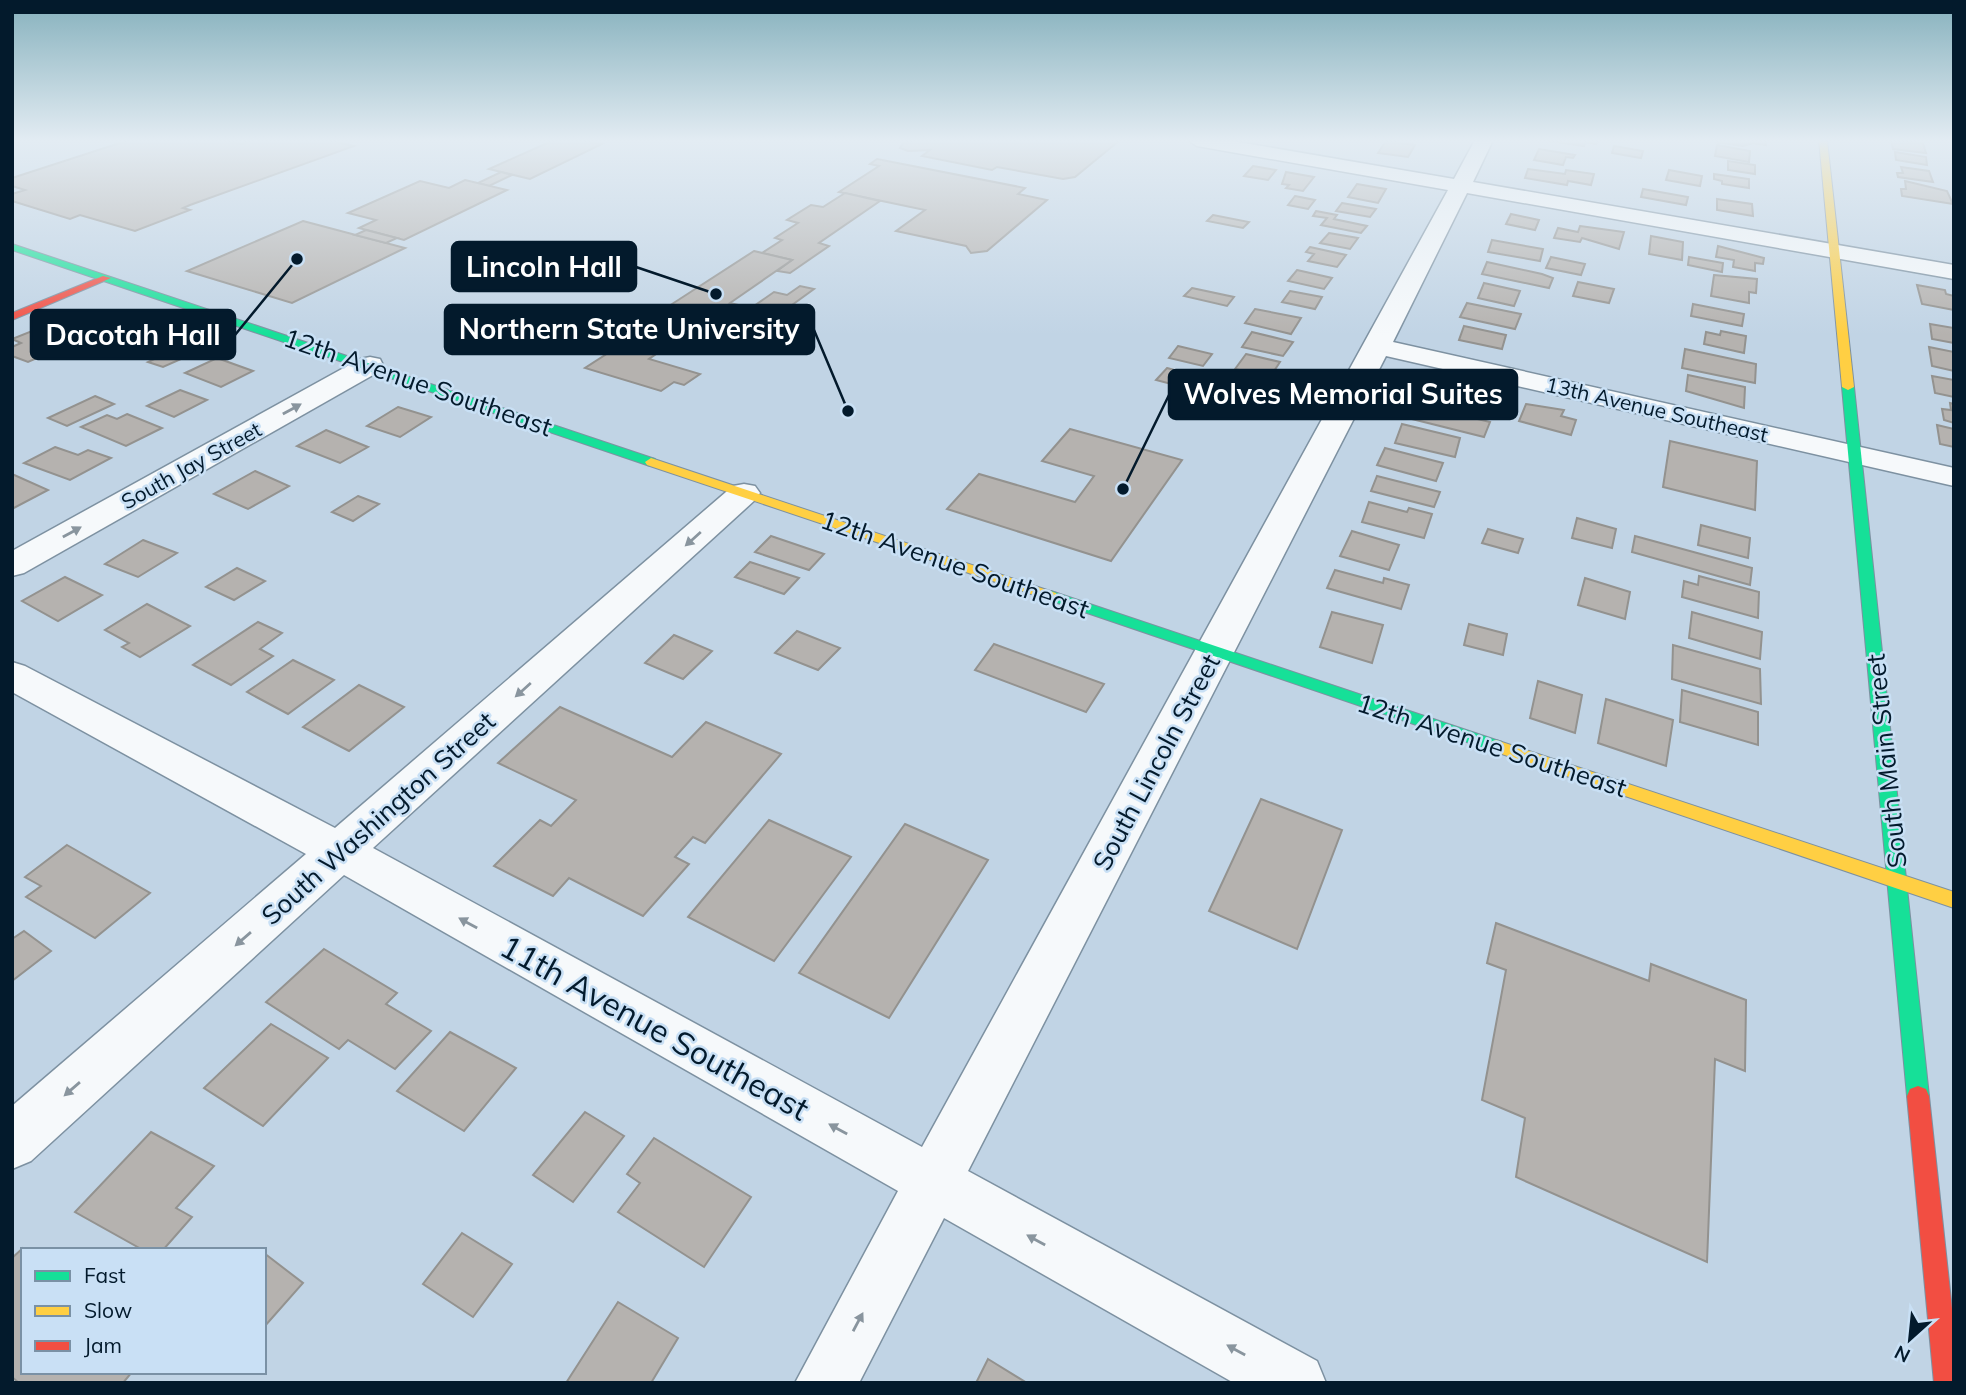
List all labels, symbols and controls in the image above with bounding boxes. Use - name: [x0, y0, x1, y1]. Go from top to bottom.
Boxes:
- callout: Lincoln Hall: [452, 242, 636, 291]
- text: Lincoln Hall: [466, 249, 622, 284]
- callout: Northern State University: [445, 305, 814, 354]
- callout: Dacotah Hall: [31, 310, 235, 359]
- text: Northern State University: [459, 311, 800, 346]
- text: Dacotah Hall: [45, 317, 221, 352]
- street label: 12th Avenue Southeast: [279, 321, 557, 443]
- callout: Wolves Memorial Suites: [1169, 370, 1517, 419]
- street label: 13th Avenue Southeast: [1543, 371, 1771, 447]
- text: Wolves Memorial Suites: [1183, 376, 1503, 411]
- one-way arrow: [282, 403, 302, 415]
- street label: South Jay Street: [116, 416, 266, 514]
- street label: 12th Avenue Southeast: [816, 503, 1094, 625]
- one-way arrow: [62, 526, 82, 538]
- one-way arrow: [684, 531, 702, 547]
- street label: South Lincoln Street: [1085, 648, 1227, 876]
- street label: South Main Street: [1858, 652, 1914, 870]
- one-way arrow: [514, 682, 532, 698]
- street label: 12th Avenue Southeast: [1353, 686, 1631, 804]
- street label: South Washington Street: [254, 704, 502, 932]
- one-way arrow: [458, 917, 478, 929]
- street label: 11th Avenue Southeast: [494, 925, 816, 1129]
- one-way arrow: [234, 931, 252, 947]
- one-way arrow: [63, 1081, 81, 1097]
- one-way arrow: [828, 1123, 847, 1135]
- one-way arrow: [1027, 1234, 1046, 1246]
- legend: [21, 1248, 266, 1374]
- text: Fast: [84, 1262, 126, 1288]
- text: Slow: [84, 1297, 132, 1323]
- north arrow: [1875, 1304, 1945, 1374]
- one-way arrow: [852, 1313, 864, 1332]
- text: Jam: [84, 1332, 122, 1358]
- text: N: [1890, 1340, 1914, 1368]
- one-way arrow: [1226, 1344, 1245, 1356]

